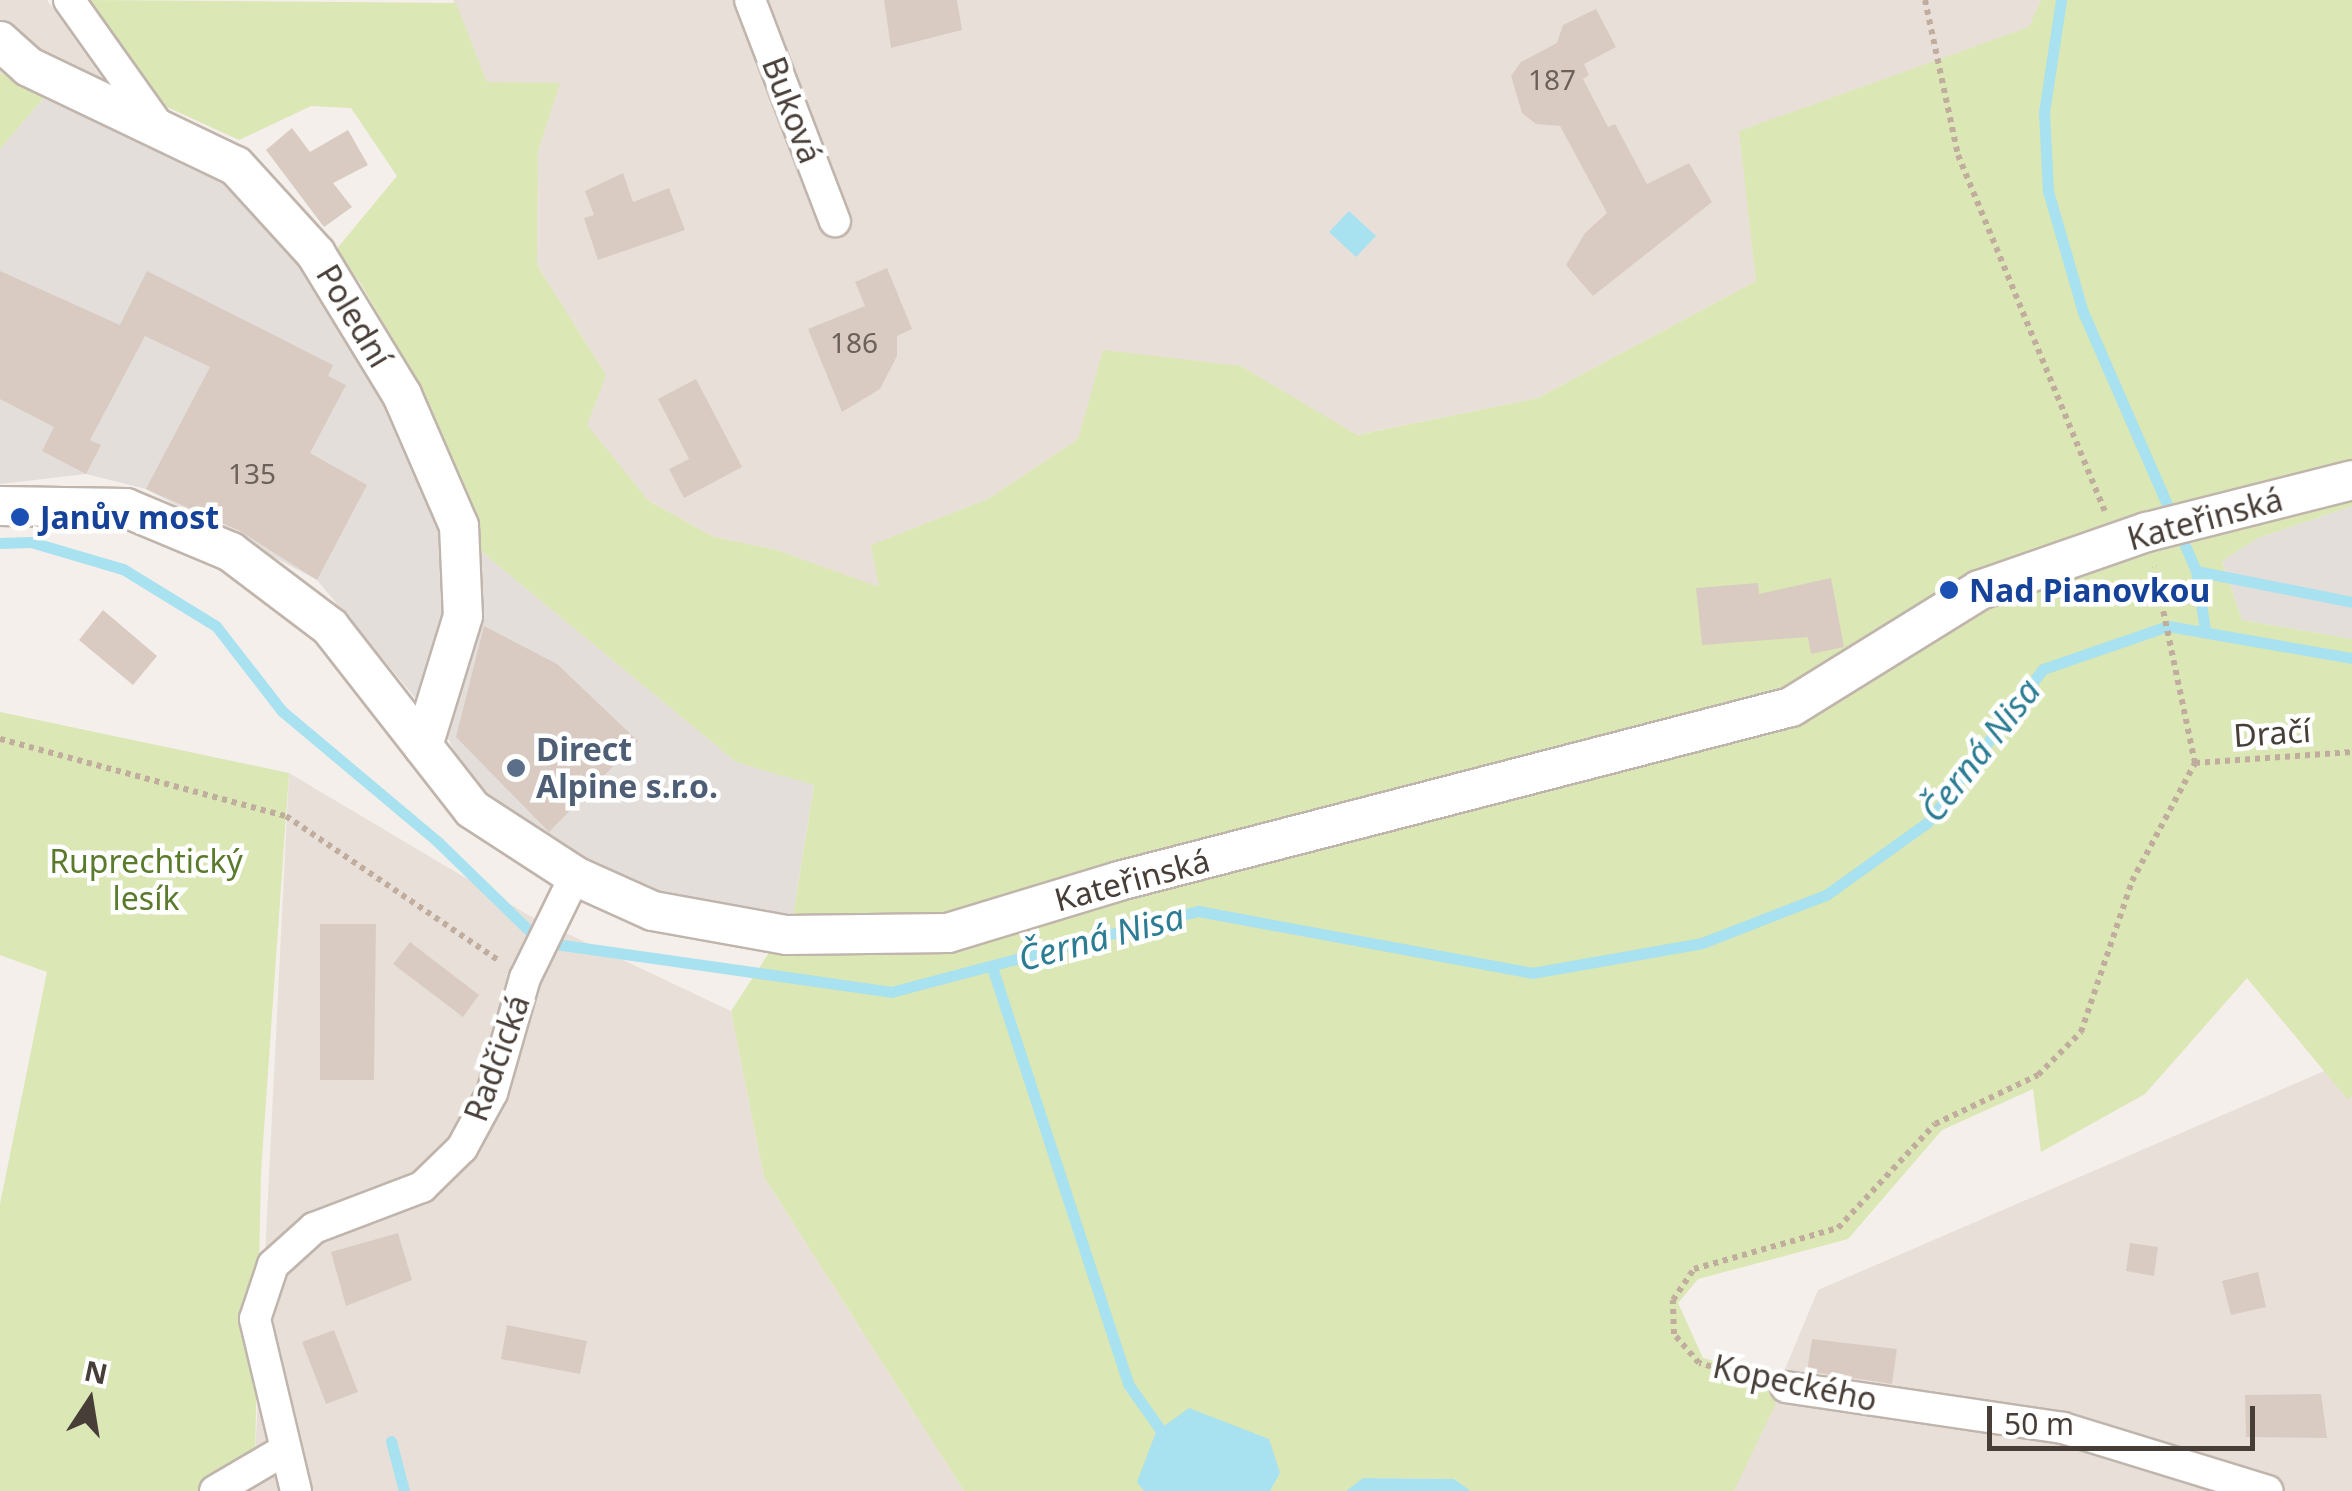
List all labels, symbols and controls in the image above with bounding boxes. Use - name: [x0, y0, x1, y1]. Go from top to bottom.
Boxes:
- street label: Buková: [754, 51, 830, 169]
- house number: 187: [1528, 62, 1576, 96]
- street label: Polední: [309, 258, 399, 374]
- house number: 186: [830, 325, 878, 359]
- house number: 135: [228, 456, 276, 490]
- street label: Kateřinská: [2123, 480, 2287, 558]
- place label: Janův most: [40, 498, 219, 536]
- marker: Janův most: [9, 506, 31, 528]
- place label: Nad Pianovkou: [1969, 571, 2210, 609]
- marker: Nad Pianovkou: [1938, 579, 1960, 601]
- water label: Černá Nisa: [1911, 670, 2049, 830]
- street label: Dračí: [2232, 711, 2312, 755]
- place label: Direct Alpine s.r.o.: [536, 731, 718, 806]
- marker: Direct Alpine s.r.o.: [505, 757, 527, 779]
- street label: Kateřinská: [1050, 841, 1214, 919]
- park label: Ruprechtický lesík: [49, 843, 243, 918]
- water label: Černá Nisa: [1013, 895, 1189, 979]
- street label: Radčická: [456, 990, 538, 1126]
- street label: Kopeckého: [1710, 1347, 1880, 1419]
- north arrow: [40, 1351, 140, 1451]
- text: N: [81, 1351, 111, 1393]
- scale bar: [1992, 1386, 2260, 1448]
- text: 50 m: [2004, 1403, 2074, 1444]

